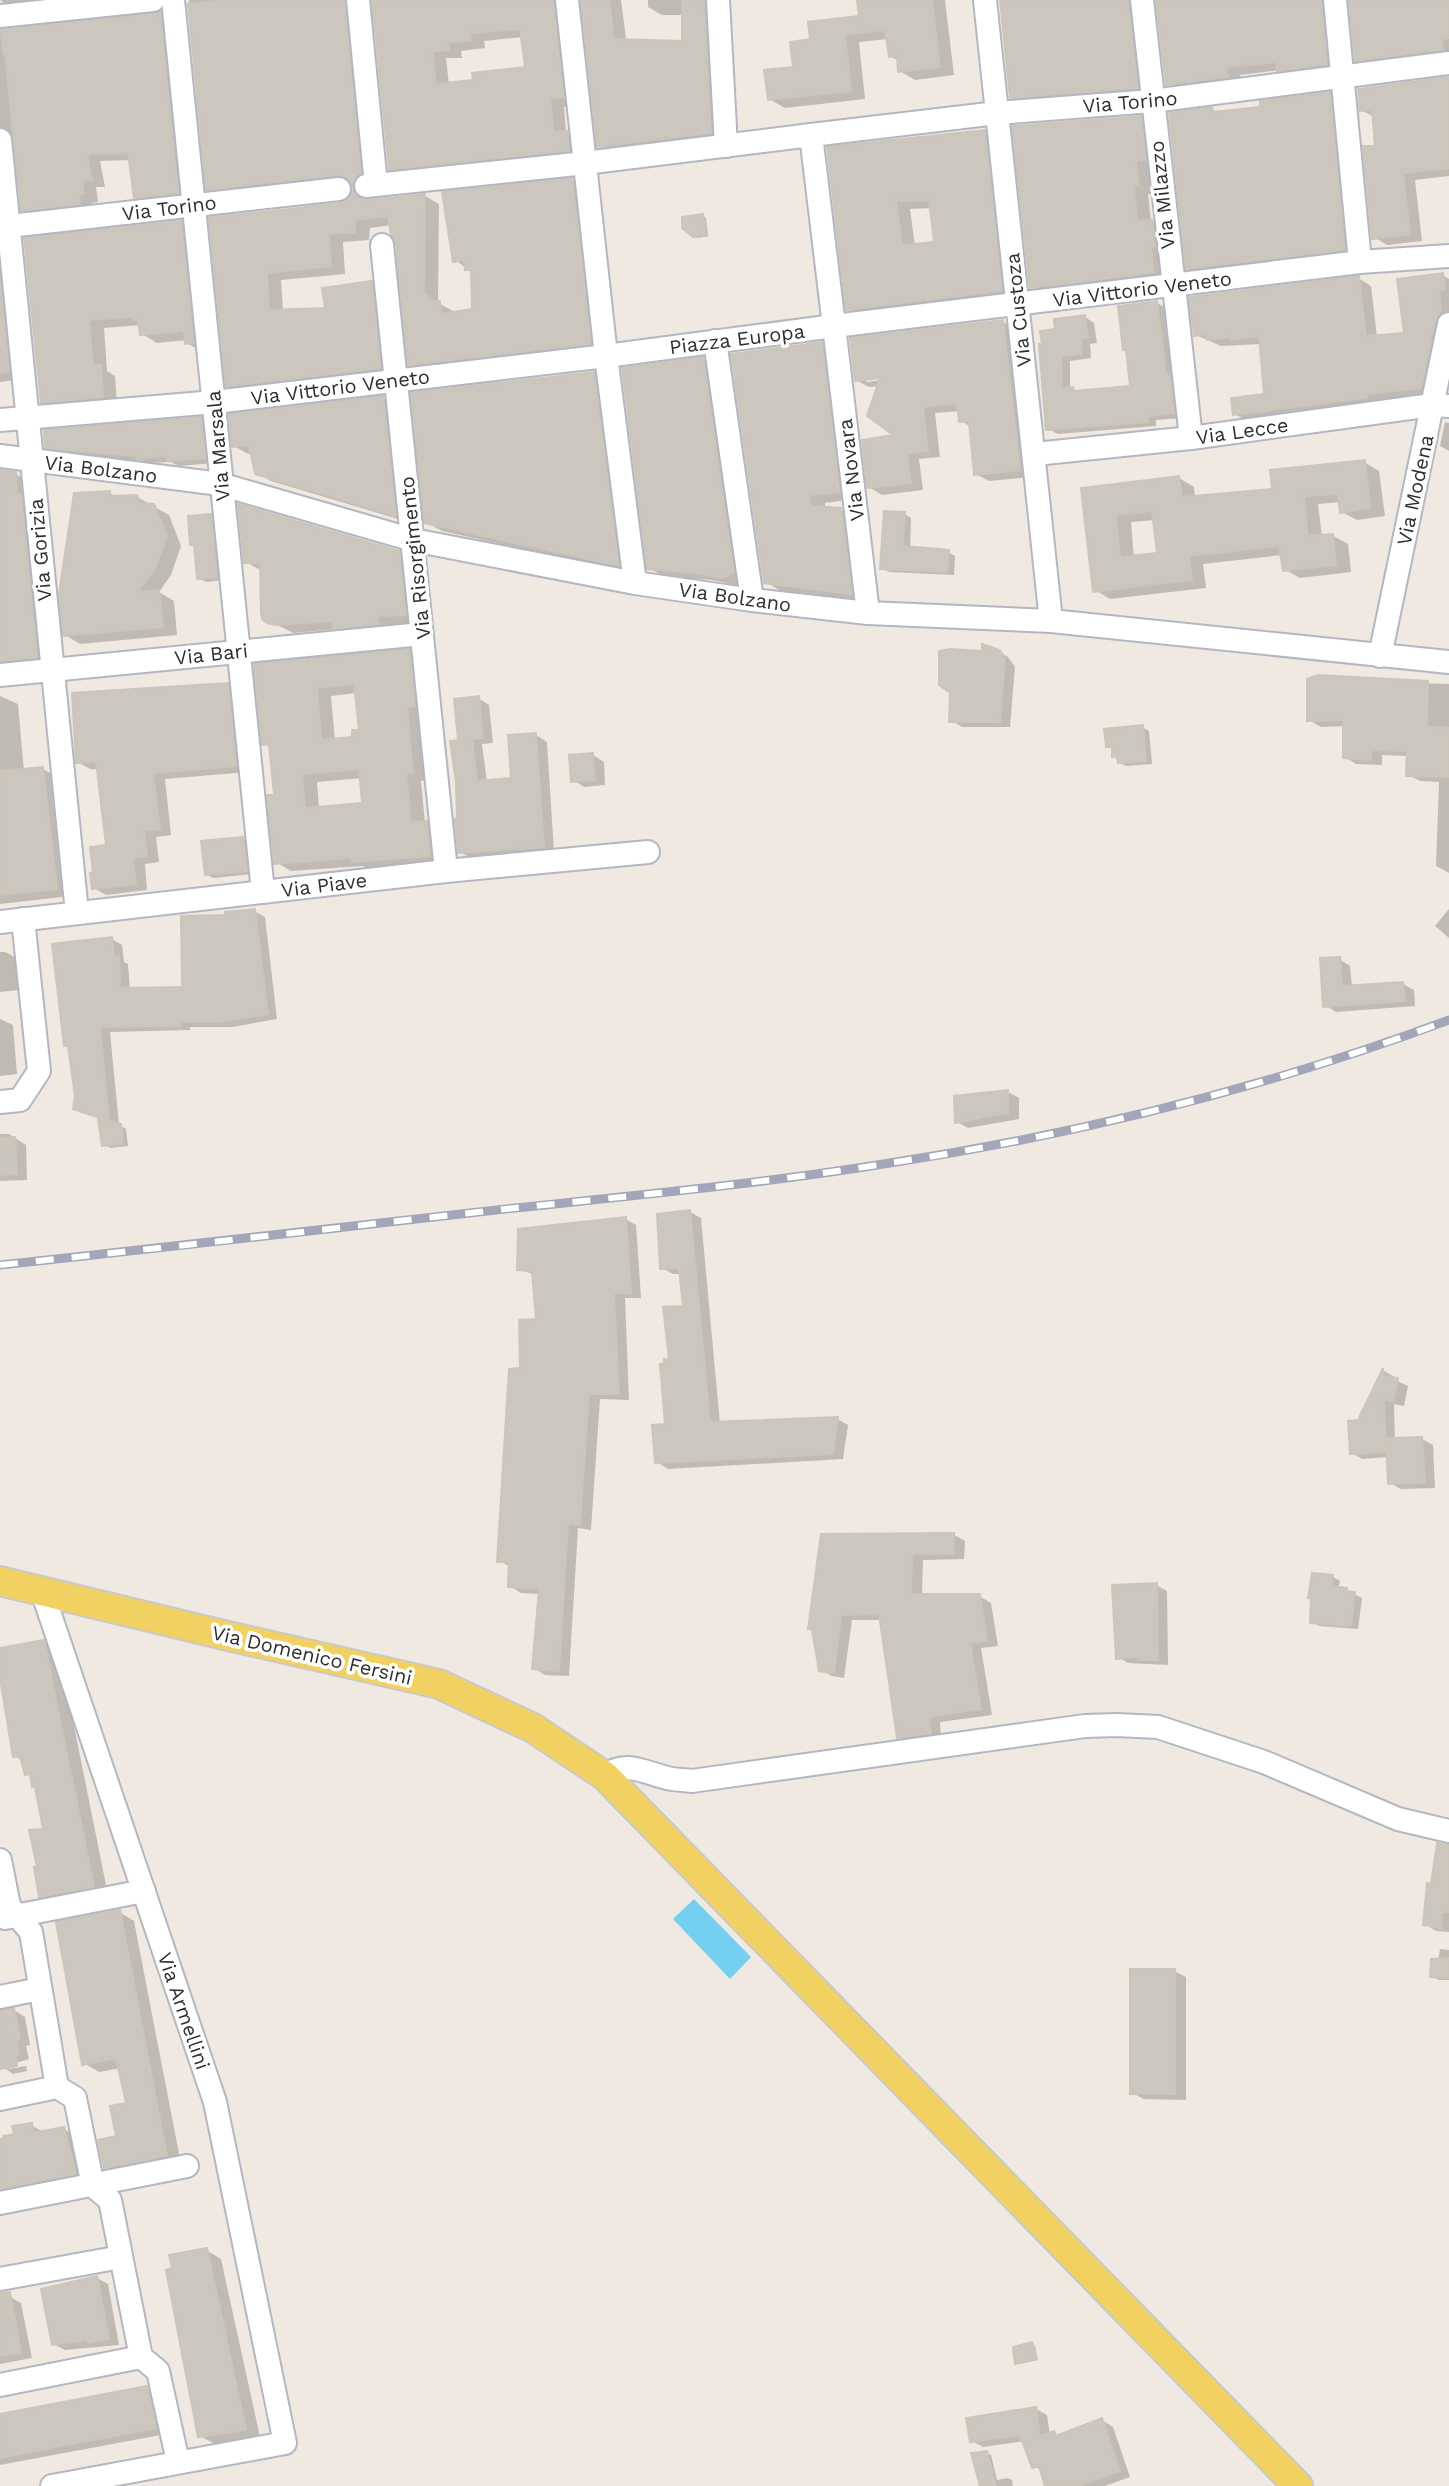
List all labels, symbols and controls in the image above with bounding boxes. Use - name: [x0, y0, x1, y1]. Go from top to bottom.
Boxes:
- street label: Via Torino: [1082, 86, 1178, 118]
- street label: Via Milazzo: [1144, 140, 1180, 250]
- street label: Via Torino: [120, 190, 218, 226]
- street label: Via Custoza: [1000, 252, 1036, 368]
- street label: Via Vittorio Veneto: [1051, 266, 1233, 312]
- street label: Piazza Europa: [668, 319, 806, 359]
- street label: Via Vittorio Veneto: [249, 364, 431, 410]
- street label: Via Marsala: [201, 390, 235, 502]
- street label: Via Lecce: [1194, 413, 1290, 449]
- street label: Via Novara: [833, 417, 869, 523]
- street label: Via Modena: [1392, 432, 1438, 548]
- street label: Via Bolzano: [43, 450, 159, 488]
- street label: Via Risorgimento: [395, 475, 435, 641]
- street label: Via Gorizia: [24, 498, 56, 602]
- street label: Via Bolzano: [677, 577, 793, 617]
- street label: Via Bari: [173, 638, 249, 670]
- street label: Via Piave: [280, 868, 368, 902]
- street label: Via Domenico Fersini: [210, 1620, 414, 1690]
- street label: Via Armellini: [153, 1949, 215, 2073]

